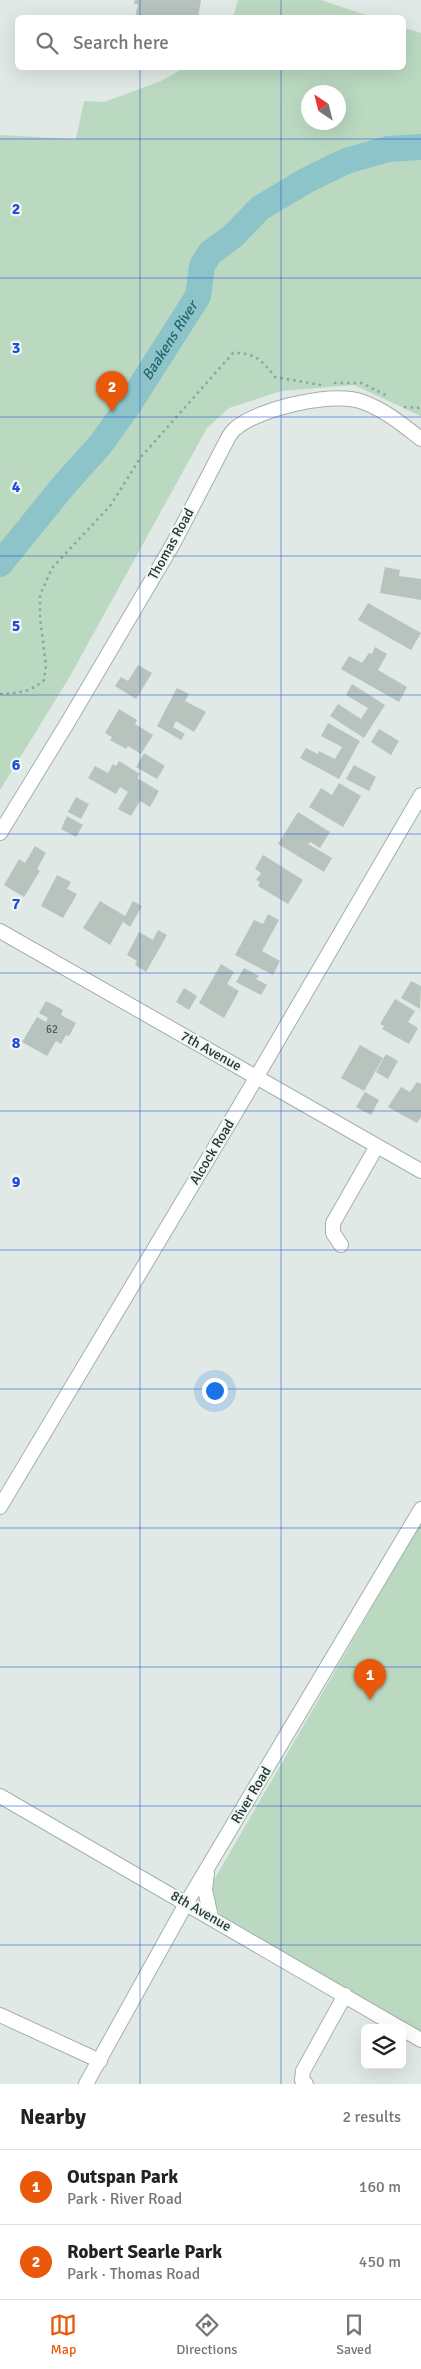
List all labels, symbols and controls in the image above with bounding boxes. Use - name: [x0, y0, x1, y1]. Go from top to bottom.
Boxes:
- search box: [15, 15, 406, 70]
- icon: search: [33, 29, 61, 57]
- text: Search here: [73, 31, 169, 55]
- north arrow: [301, 85, 346, 130]
- text: 2: [12, 199, 20, 219]
- water label: Baakens River: [138, 296, 203, 383]
- text: 3: [12, 338, 20, 358]
- pin: 2: [96, 371, 128, 412]
- text: 4: [12, 477, 21, 497]
- street label: Thomas Road: [144, 505, 198, 583]
- text: 5: [12, 616, 20, 636]
- text: 6: [12, 755, 21, 775]
- text: 7: [12, 894, 21, 914]
- house number: 62: [46, 1023, 58, 1036]
- street label: 7th Avenue: [178, 1027, 244, 1075]
- text: 8: [12, 1033, 21, 1053]
- street label: Alcock Road: [186, 1116, 238, 1188]
- text: 9: [12, 1172, 21, 1192]
- your location: [202, 1378, 228, 1404]
- pin: 1: [354, 1659, 386, 1700]
- street label: River Road: [227, 1763, 275, 1827]
- street label: 8th Avenue: [168, 1887, 234, 1935]
- map controls: [361, 2024, 406, 2069]
- button: layers: [361, 2024, 406, 2069]
- text: Nearby: [20, 2104, 86, 2130]
- text: 2 results: [342, 2107, 401, 2127]
- text: Outspan Park: [67, 2165, 178, 2189]
- text: 1: [32, 2177, 40, 2197]
- text: 160 m: [359, 2177, 401, 2197]
- text: Park · River Road: [67, 2189, 182, 2209]
- text: Robert Searle Park: [67, 2240, 222, 2264]
- text: 2: [32, 2252, 40, 2272]
- text: 450 m: [359, 2252, 401, 2272]
- text: Park · Thomas Road: [67, 2264, 200, 2284]
- tab: Map: [49, 2311, 77, 2358]
- tab: Directions: [176, 2311, 237, 2358]
- tab: Saved: [336, 2311, 372, 2358]

